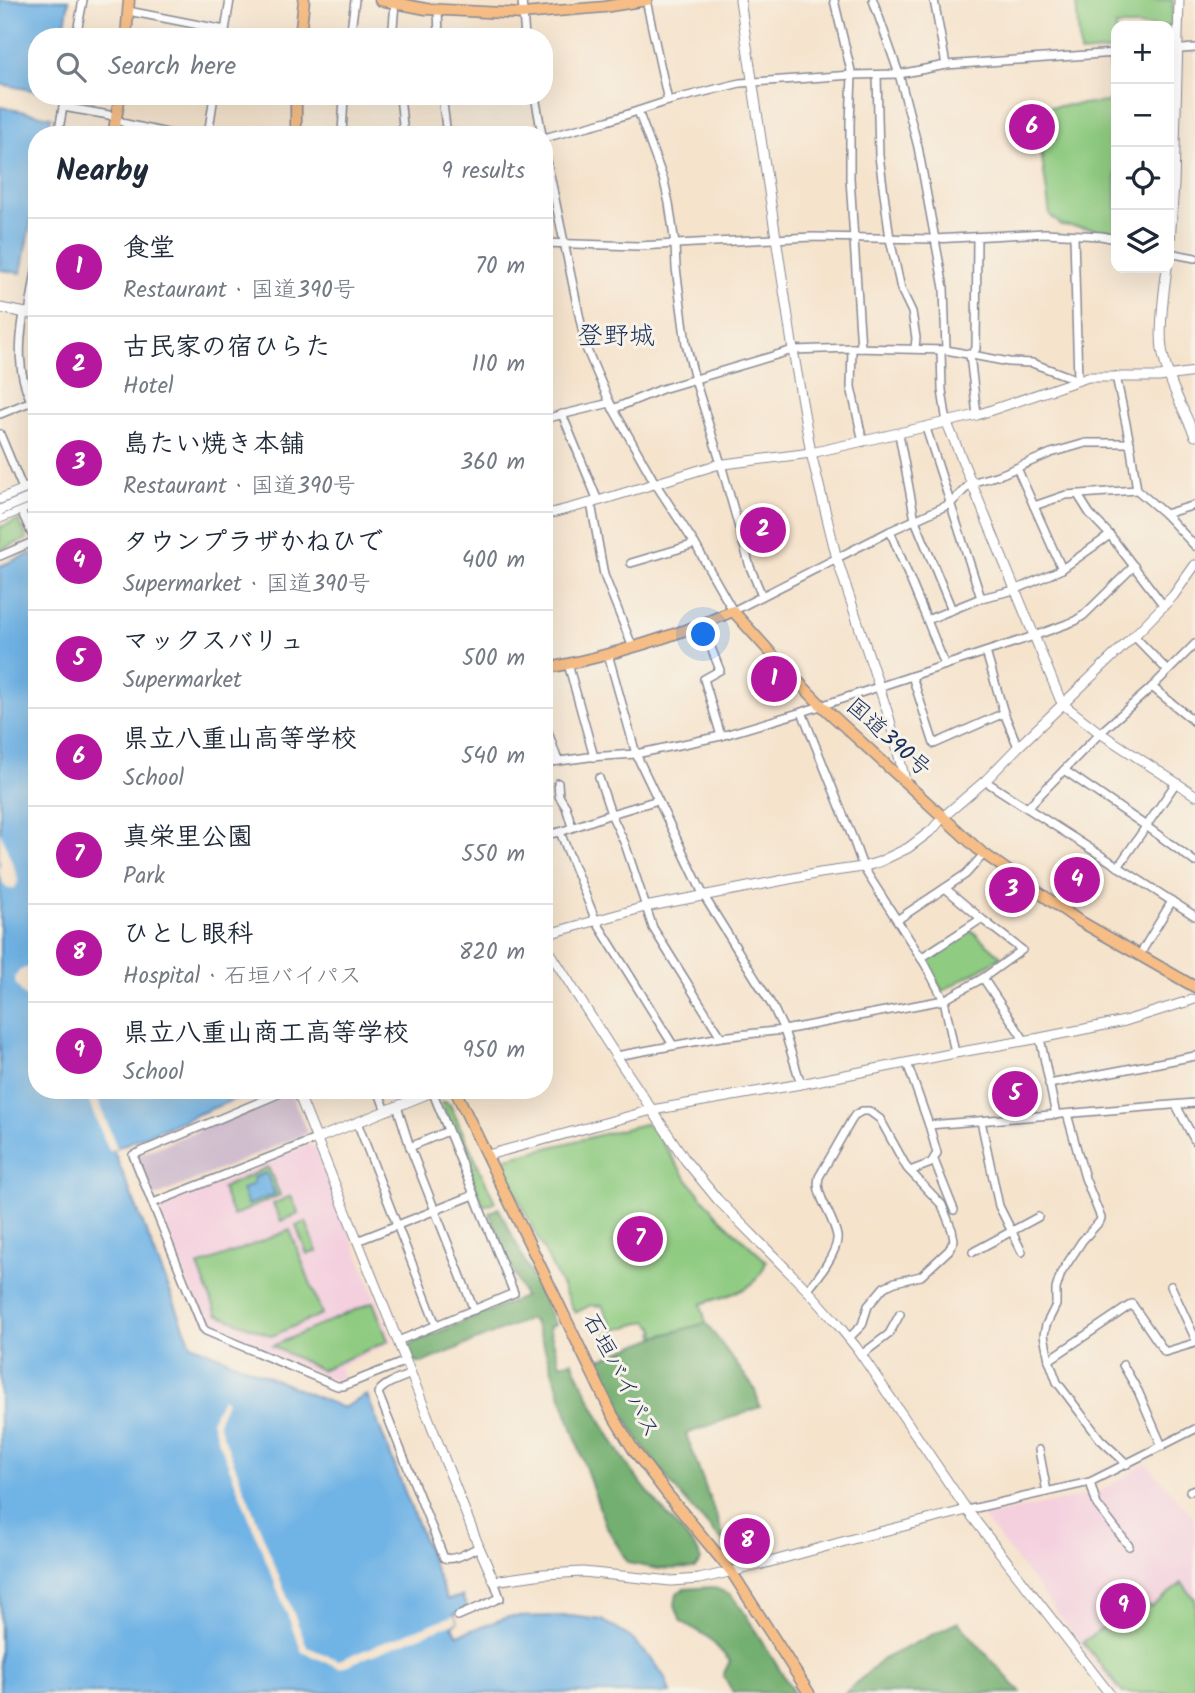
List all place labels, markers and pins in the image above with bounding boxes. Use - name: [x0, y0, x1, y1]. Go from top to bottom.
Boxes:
- pin: 6: [1009, 101, 1055, 153]
- pin: 2: [740, 504, 786, 556]
- pin: 1: [751, 653, 797, 705]
- pin: 4: [1054, 854, 1100, 906]
- pin: 3: [989, 864, 1035, 916]
- pin: 5: [992, 1068, 1038, 1120]
- pin: 7: [617, 1213, 663, 1265]
- pin: 8: [724, 1515, 770, 1567]
- pin: 9: [1100, 1580, 1146, 1632]

